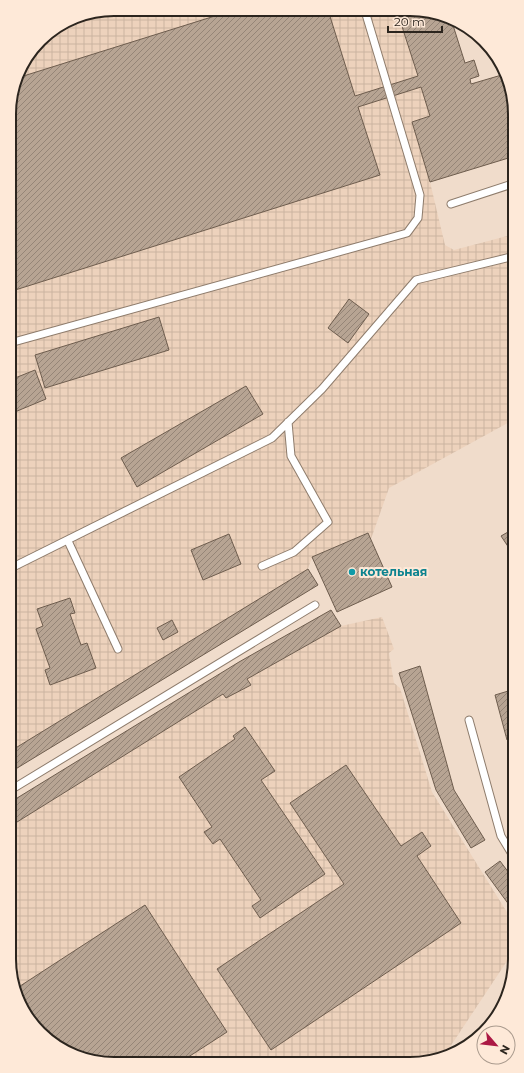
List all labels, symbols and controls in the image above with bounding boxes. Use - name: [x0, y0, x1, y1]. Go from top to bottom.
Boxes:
- scale bar: [388, 8, 442, 34]
- text: 20 m: [394, 14, 425, 29]
- place label: котельная: [360, 564, 427, 579]
- marker: котельная: [347, 567, 357, 577]
- north arrow: [476, 1025, 516, 1065]
- text: N: [497, 1042, 513, 1057]

